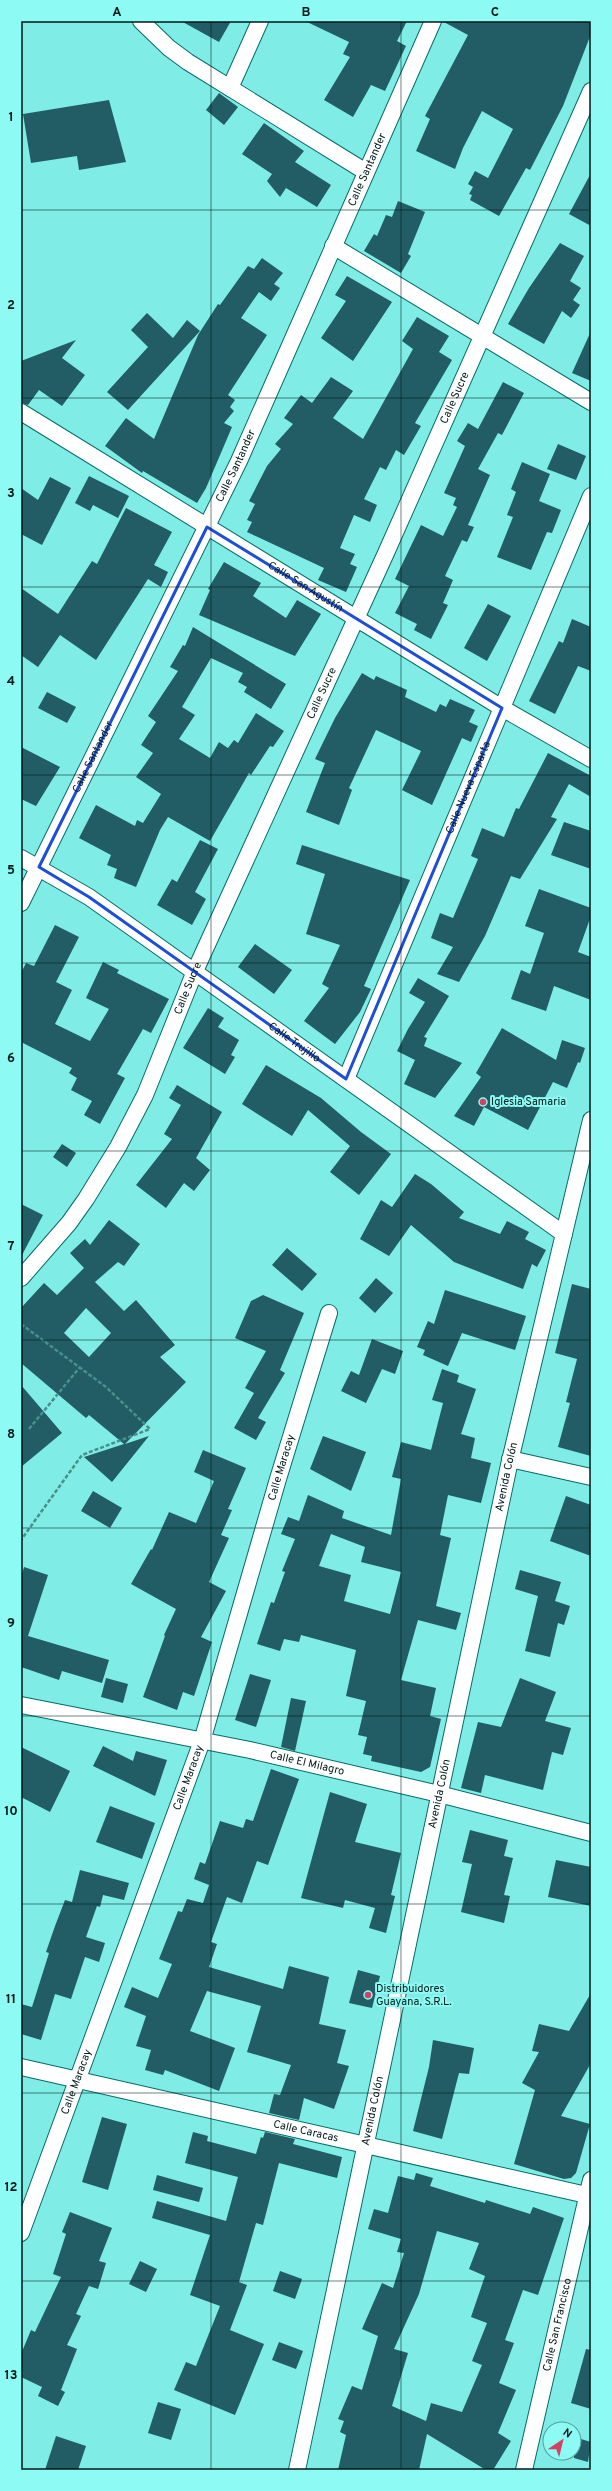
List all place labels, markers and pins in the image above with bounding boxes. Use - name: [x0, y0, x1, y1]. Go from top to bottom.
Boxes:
- place label: Iglesia Samaria: [491, 1095, 566, 1109]
- marker: Iglesia Samaria: [478, 1097, 488, 1107]
- place label: Distribuidores Guayana, S.R.L.: [376, 1982, 452, 2009]
- marker: Distribuidores Guayana, S.R.L.: [363, 1990, 373, 2000]

